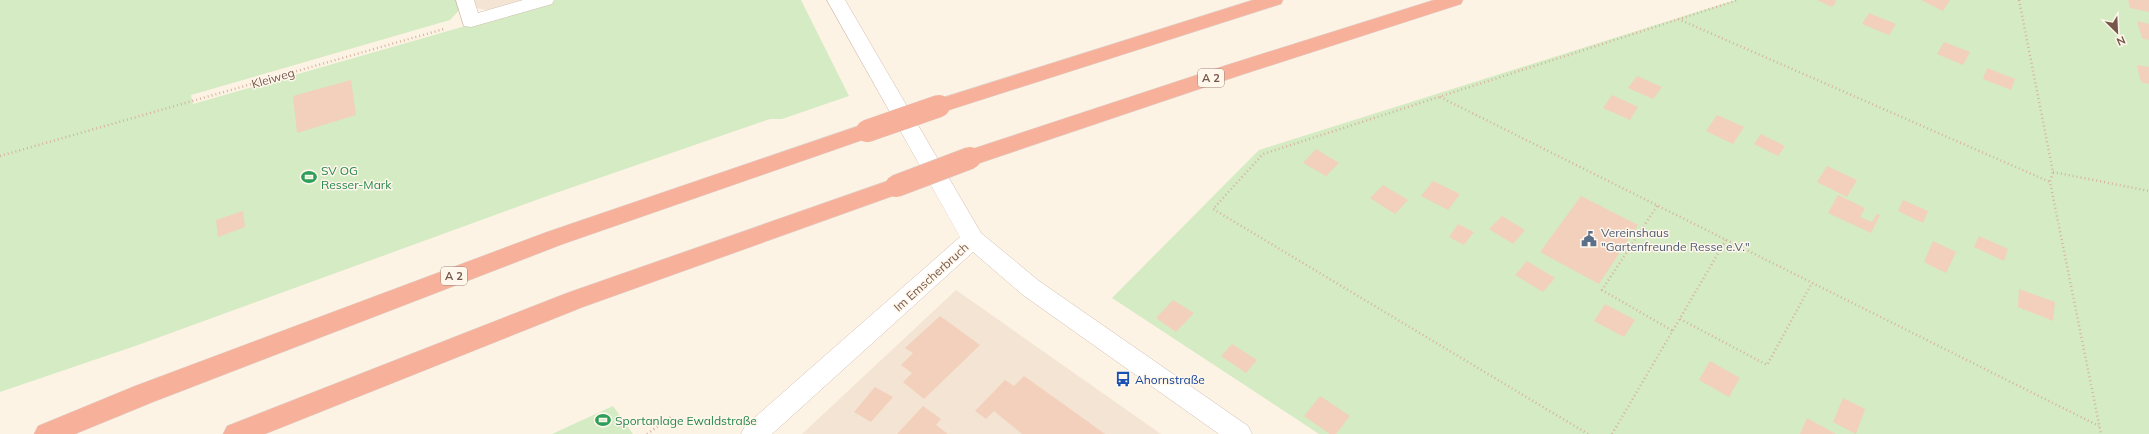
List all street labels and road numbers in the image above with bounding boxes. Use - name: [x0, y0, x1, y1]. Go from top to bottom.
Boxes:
- street label: Kleiweg: [250, 65, 296, 91]
- road number: A 2: [1198, 69, 1224, 87]
- street label: Im Emscherbruch: [890, 239, 972, 315]
- road number: A 2: [441, 267, 467, 285]

